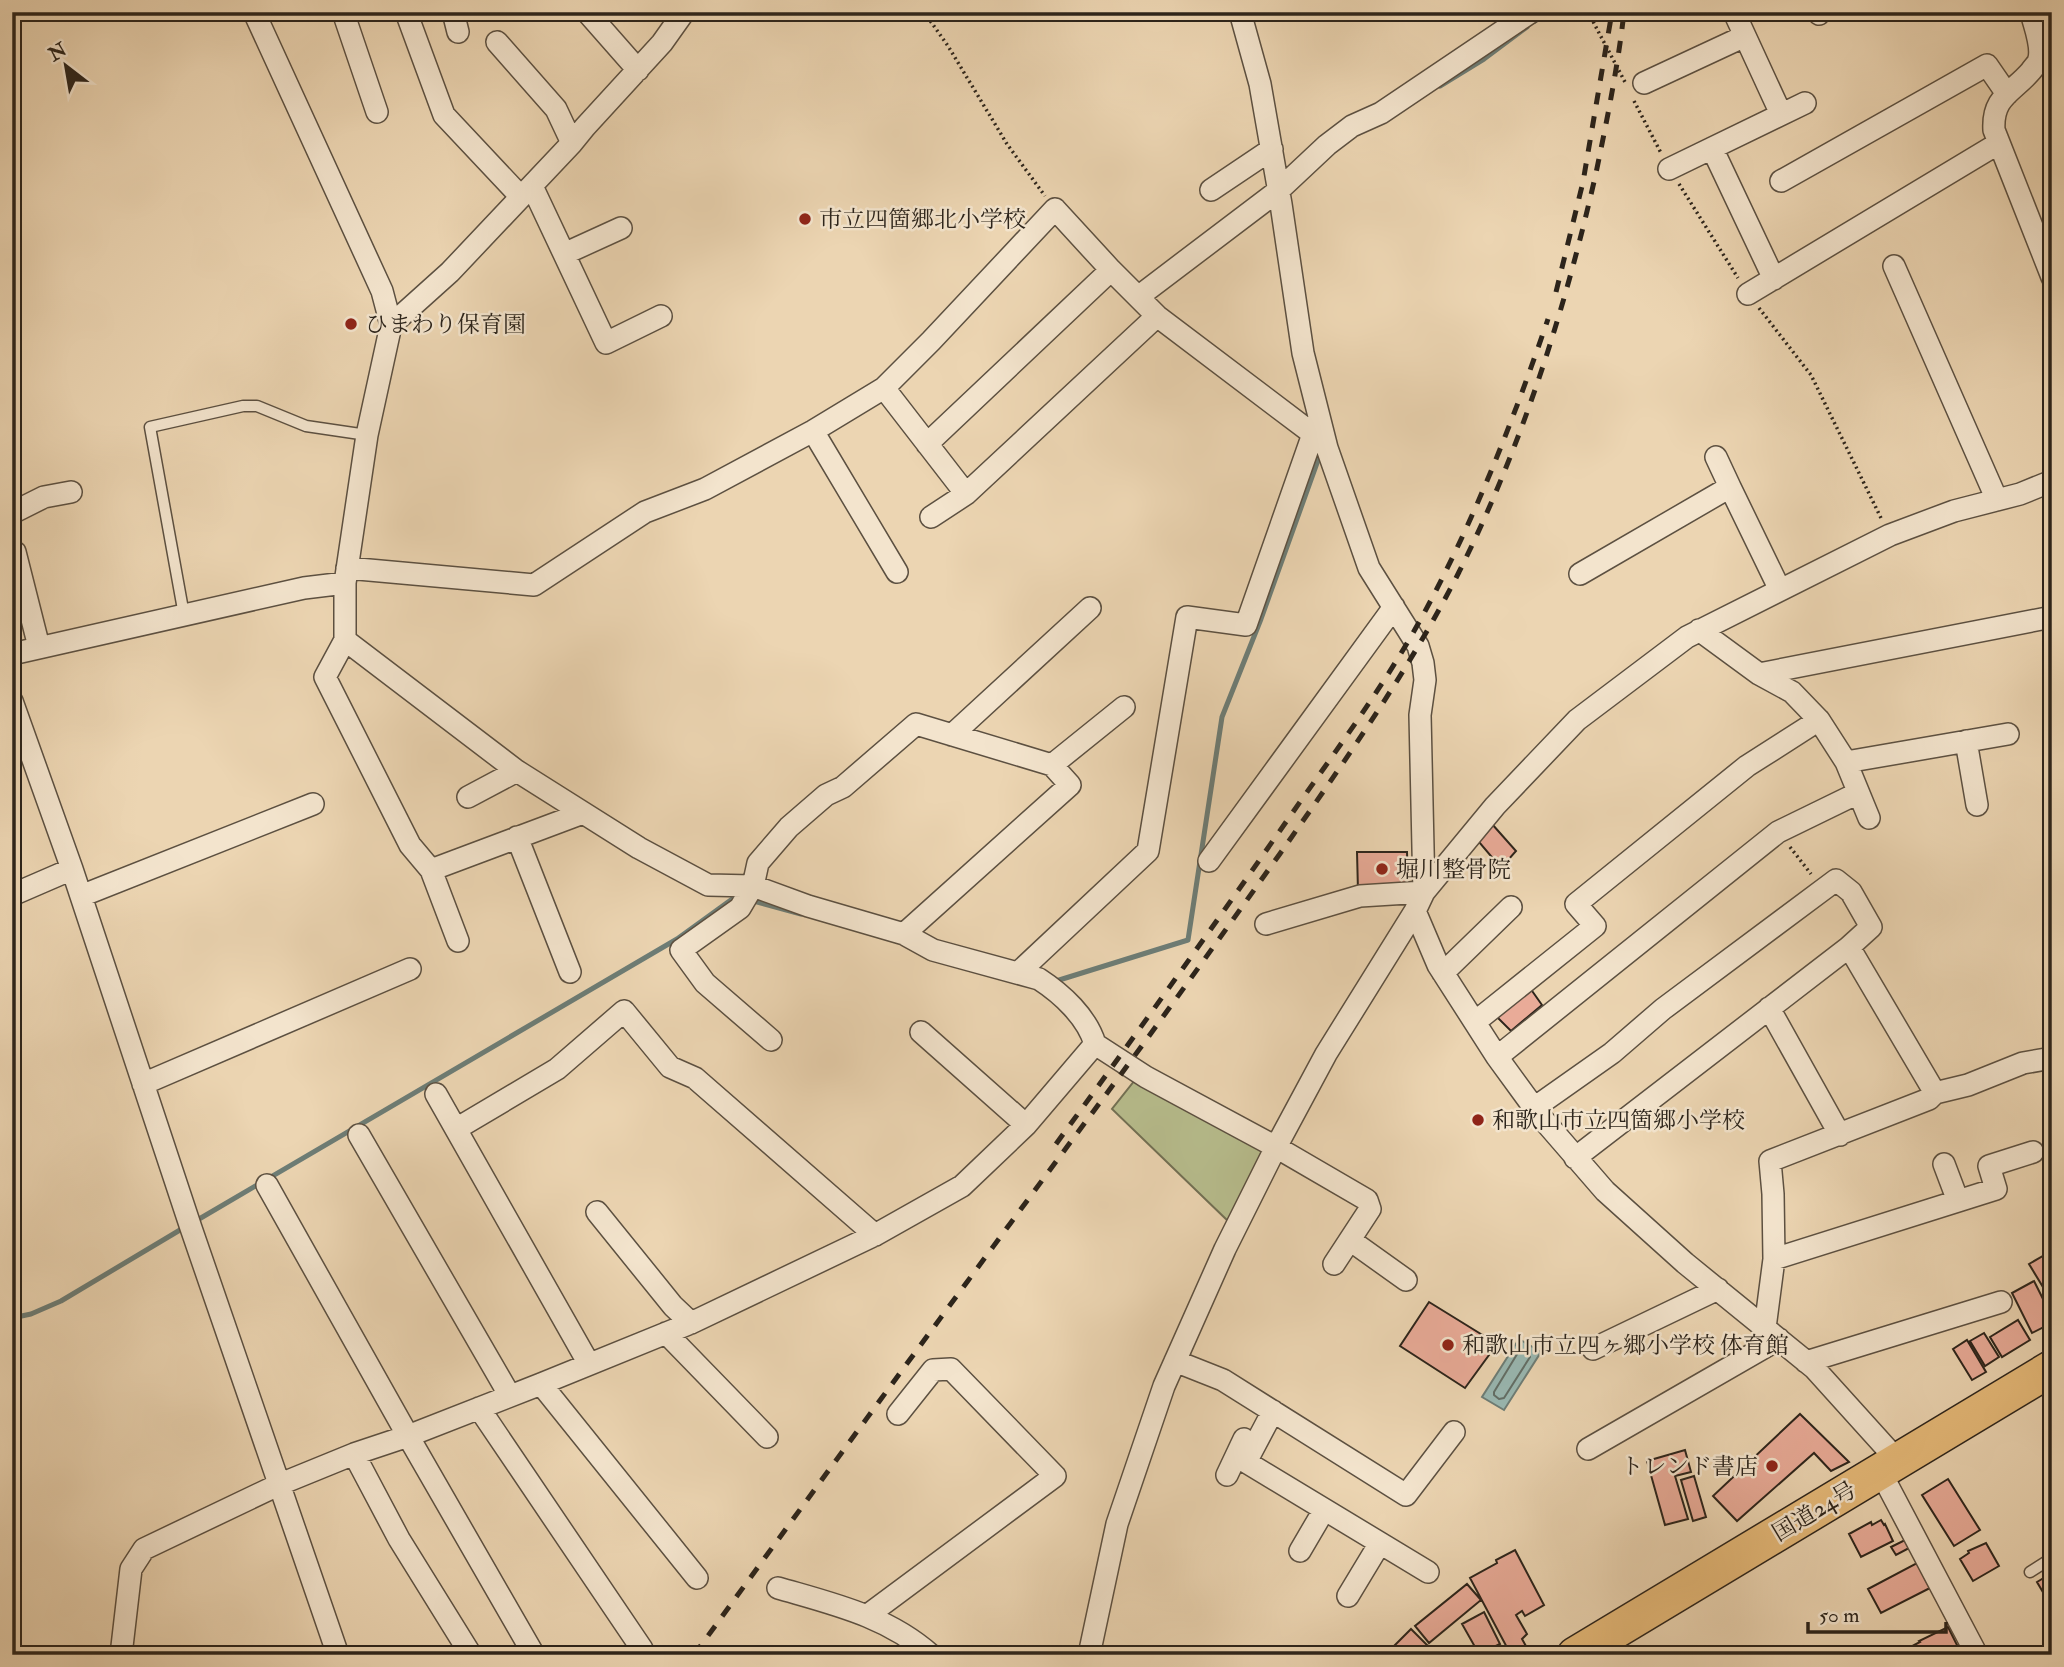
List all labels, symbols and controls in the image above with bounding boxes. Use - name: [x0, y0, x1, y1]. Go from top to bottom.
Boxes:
- north arrow: [32, 32, 102, 102]
- text: N: [43, 37, 72, 67]
- place label: 市立四箇郷北小学校: [819, 205, 1026, 234]
- marker: 市立四箇郷北小学校: [797, 211, 813, 227]
- place label: ひまわり保育園: [365, 310, 526, 339]
- marker: ひまわり保育園: [343, 316, 359, 332]
- place label: 堀川整骨院: [1396, 855, 1511, 884]
- marker: 堀川整骨院: [1374, 861, 1390, 877]
- place label: 和歌山市立四箇郷小学校: [1492, 1106, 1745, 1135]
- marker: 和歌山市立四箇郷小学校: [1470, 1112, 1486, 1128]
- place label: 和歌山市立四ヶ郷小学校 体育館: [1462, 1331, 1789, 1360]
- marker: 和歌山市立四ヶ郷小学校 体育館: [1440, 1337, 1456, 1353]
- place label: トレンド書店: [1621, 1452, 1758, 1481]
- marker: トレンド書店: [1764, 1458, 1780, 1474]
- street label: 国道24号: [1767, 1475, 1862, 1548]
- scale bar: [1808, 1590, 1947, 1634]
- text: 50 m: [1819, 1602, 1860, 1629]

